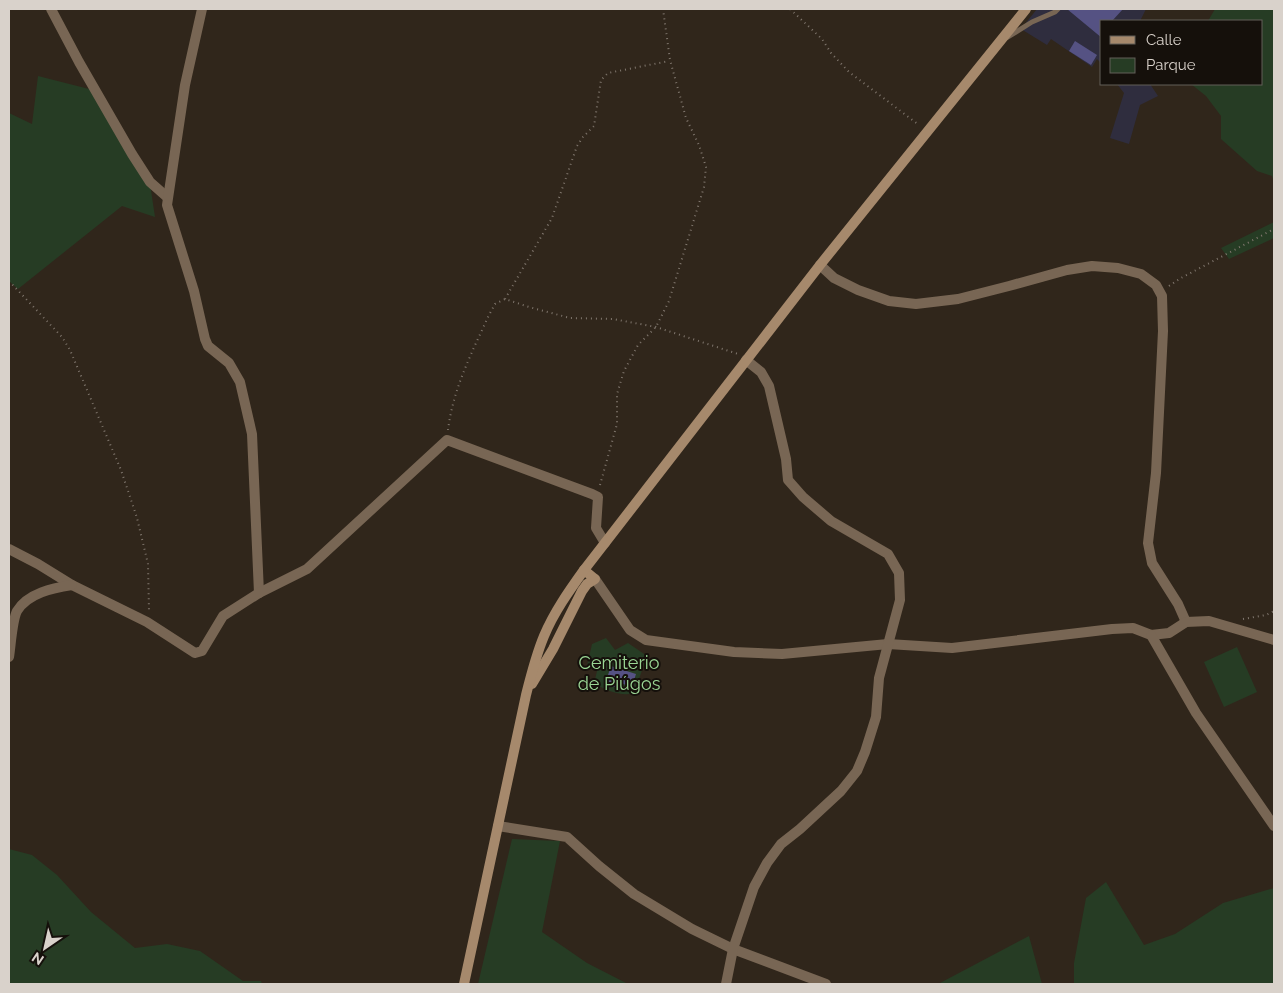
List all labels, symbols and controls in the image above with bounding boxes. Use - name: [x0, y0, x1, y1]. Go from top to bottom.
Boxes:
- legend: [1100, 20, 1263, 85]
- text: Calle: [1146, 31, 1182, 49]
- text: Parque: [1146, 56, 1196, 74]
- park label: Cemiterio de Piúgos: [578, 652, 661, 694]
- north arrow: [20, 923, 70, 973]
- text: N: [29, 949, 47, 968]

